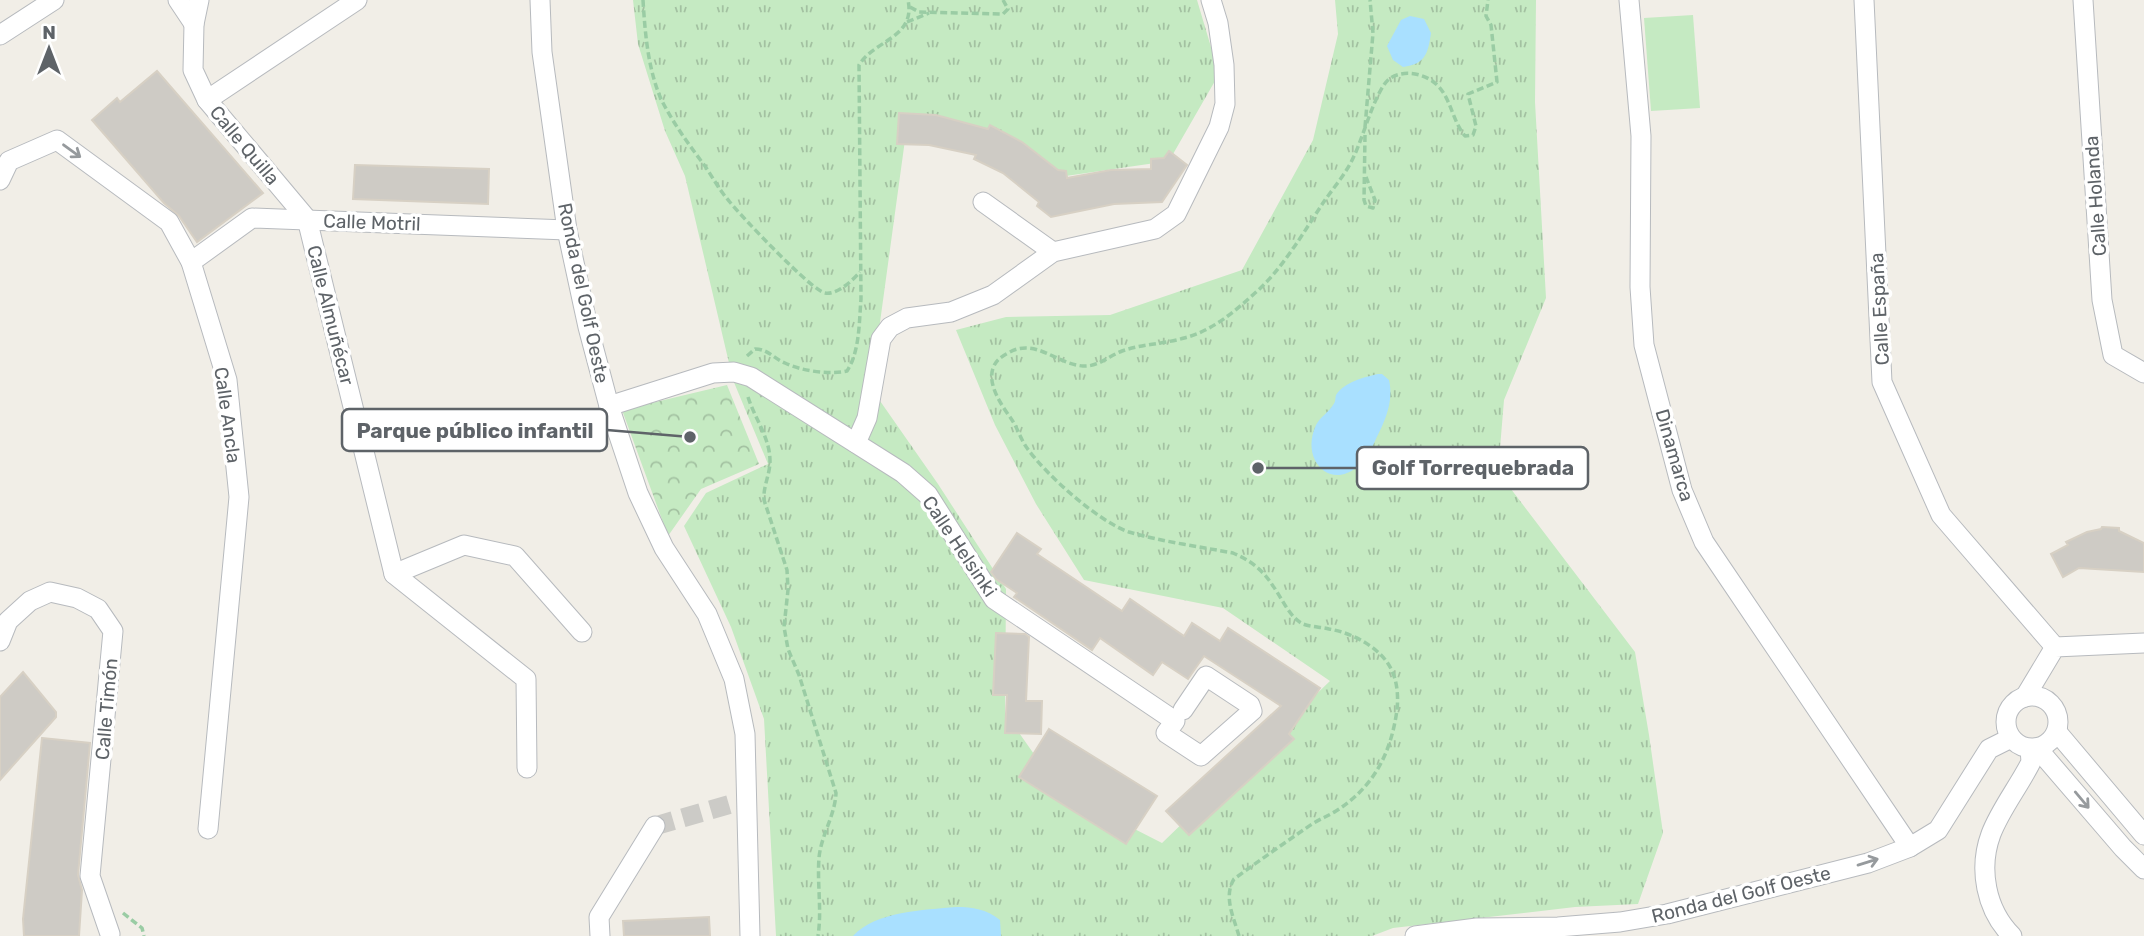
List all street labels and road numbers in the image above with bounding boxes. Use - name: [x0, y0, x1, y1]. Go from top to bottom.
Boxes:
- street label: Calle Quilla: [205, 101, 284, 190]
- street label: Calle Holanda: [2080, 135, 2111, 257]
- street label: Ronda del Golf Oeste: [553, 201, 614, 385]
- street label: Calle Motril: [323, 209, 421, 236]
- street label: Calle Almuñécar: [302, 243, 359, 388]
- street label: Calle España: [1865, 252, 1894, 366]
- street label: Calle Ancla: [209, 365, 246, 465]
- street label: Dinamarca: [1650, 406, 1699, 504]
- street label: Calle Helsinki: [917, 491, 1002, 601]
- street label: Calle Timón: [91, 657, 122, 761]
- street label: Ronda del Golf Oeste: [1649, 861, 1833, 928]

